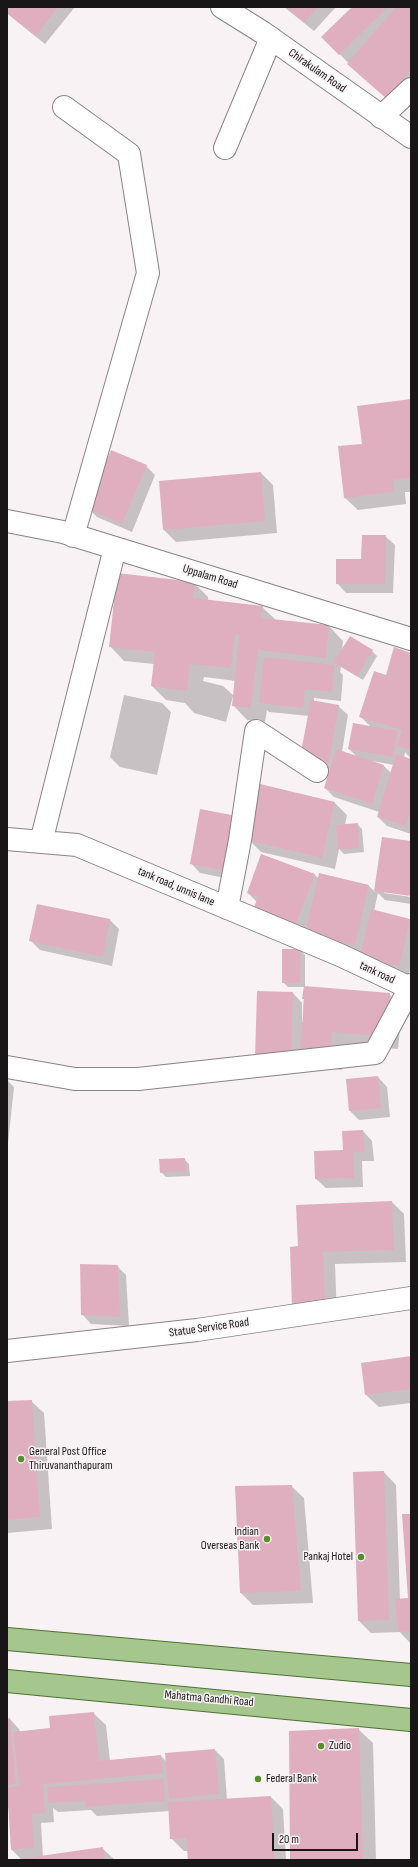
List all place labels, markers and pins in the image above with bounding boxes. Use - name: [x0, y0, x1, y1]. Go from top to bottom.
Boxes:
- place label: General Post Office Thiruvananthapuram: [29, 1445, 113, 1473]
- marker: General Post Office Thiruvananthapuram: [16, 1454, 26, 1464]
- place label: Indian Overseas Bank: [201, 1525, 259, 1553]
- marker: Indian Overseas Bank: [262, 1534, 272, 1544]
- place label: Pankaj Hotel: [303, 1550, 353, 1564]
- marker: Pankaj Hotel: [356, 1552, 366, 1562]
- place label: Zudio: [329, 1739, 351, 1753]
- marker: Zudio: [316, 1741, 326, 1751]
- place label: Federal Bank: [266, 1772, 317, 1786]
- marker: Federal Bank: [253, 1774, 263, 1784]

